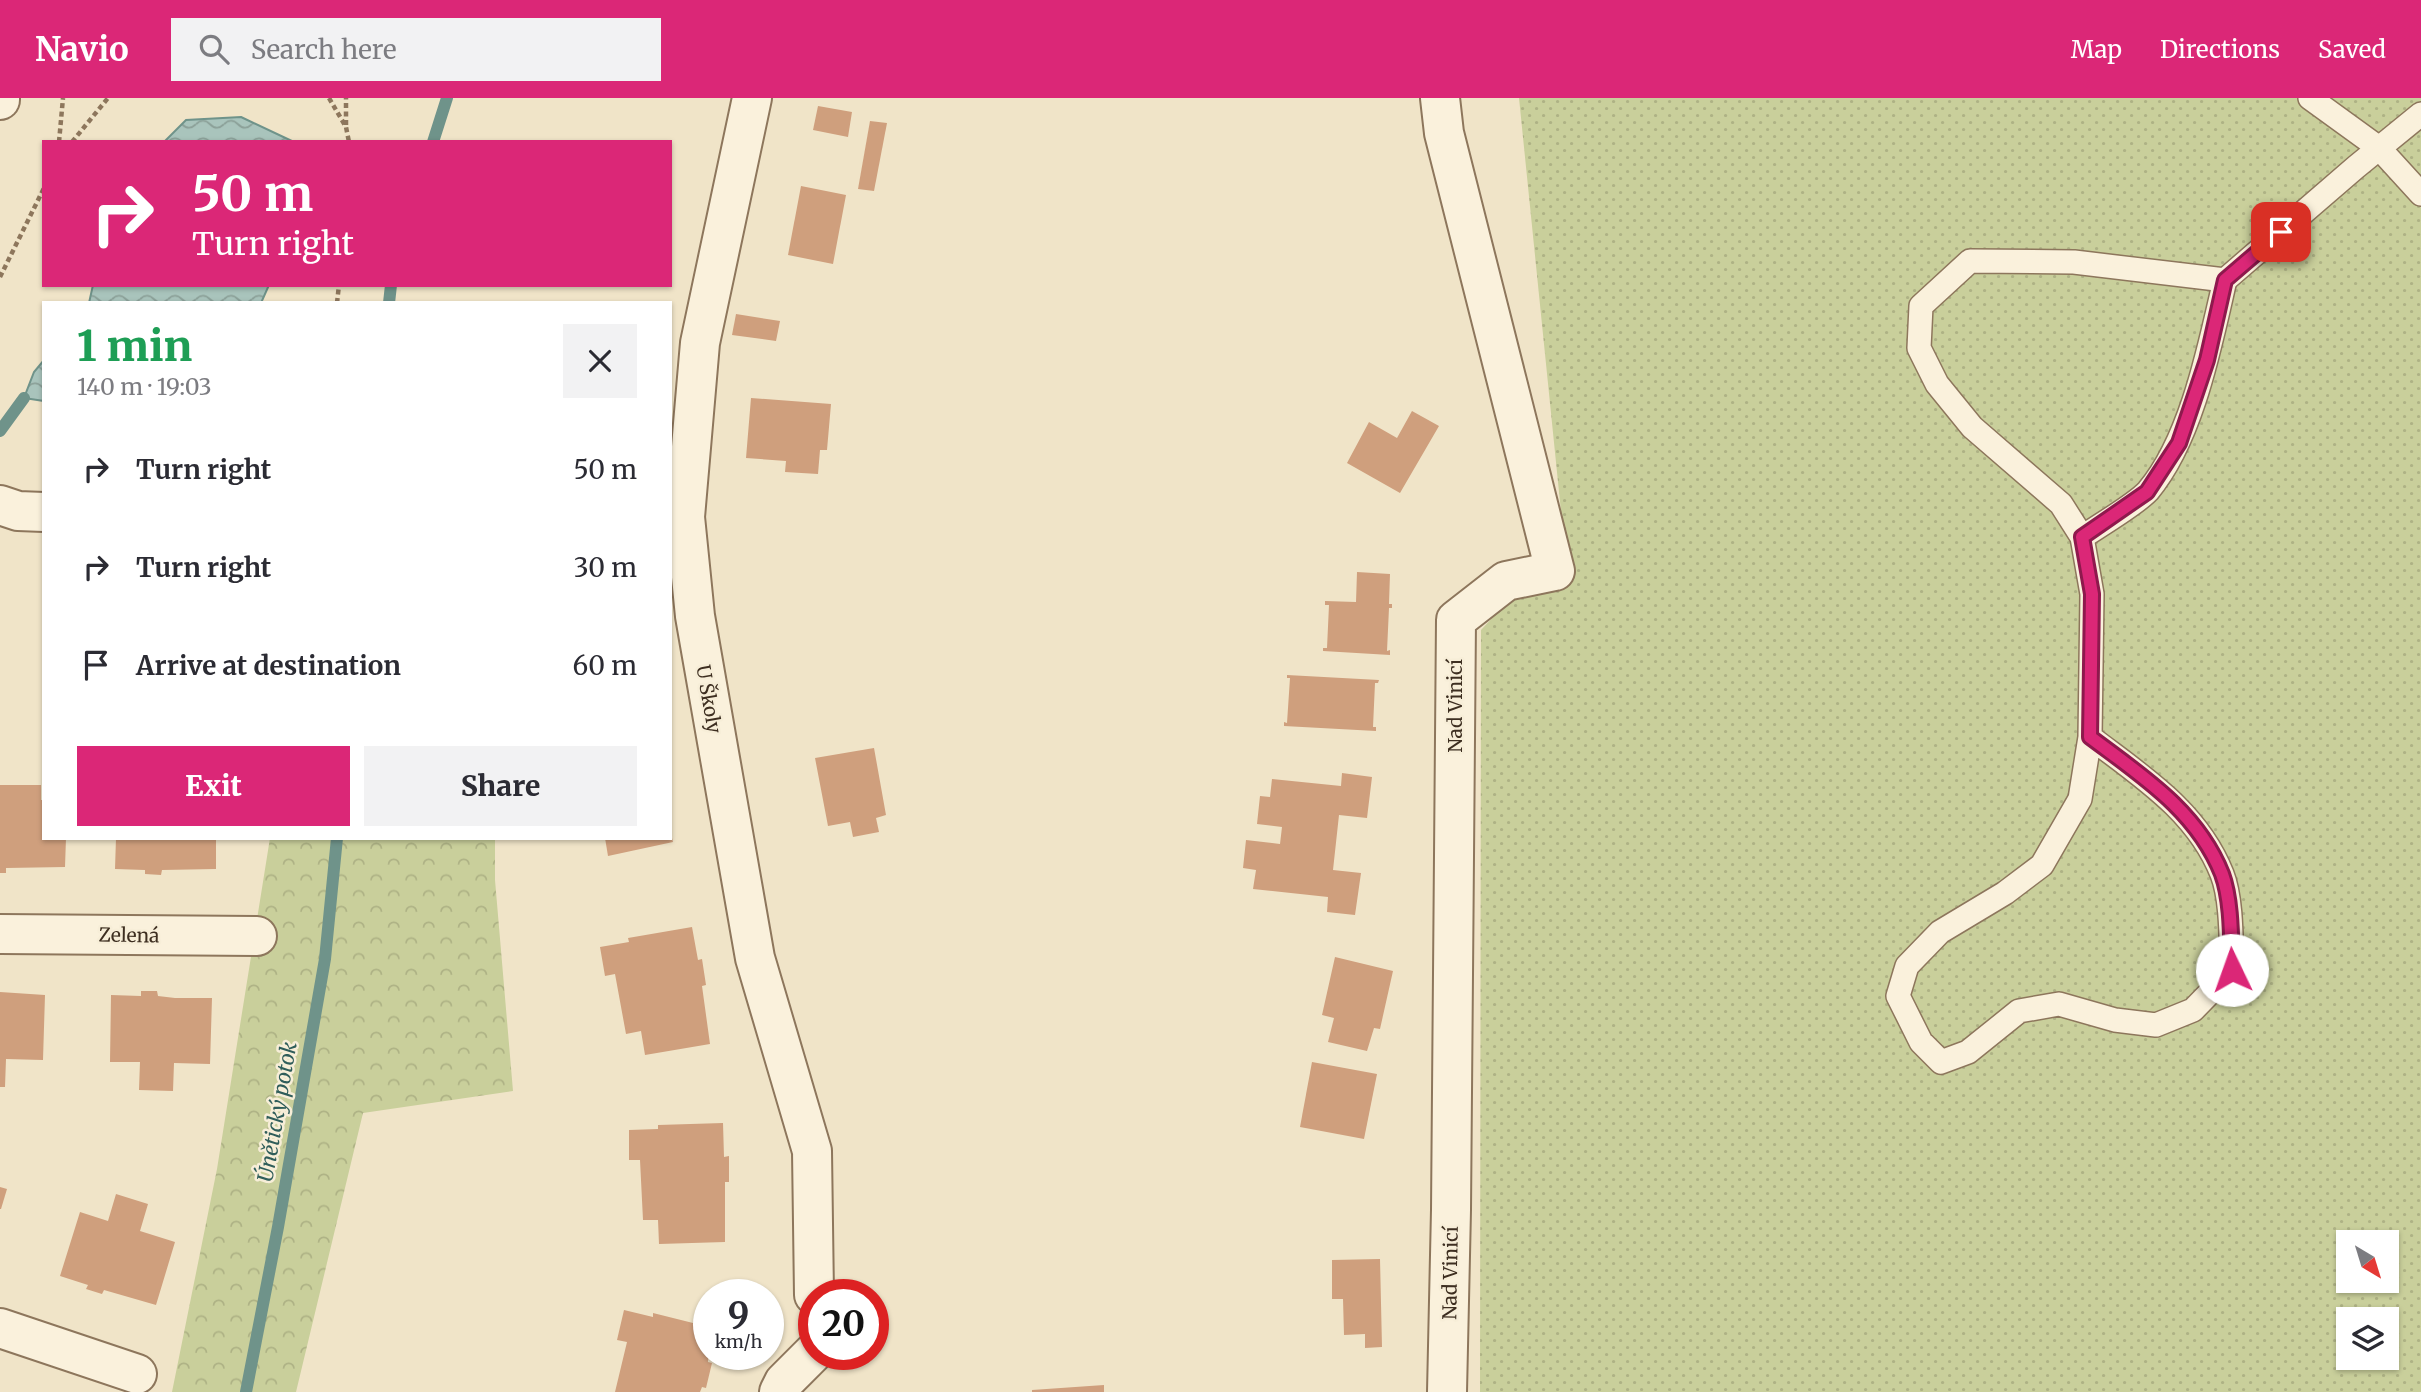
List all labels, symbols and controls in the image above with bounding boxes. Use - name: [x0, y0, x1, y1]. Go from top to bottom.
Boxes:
- search box: [171, 18, 661, 81]
- text: Navio: [35, 29, 129, 70]
- icon: search: [195, 30, 233, 68]
- text: Search here: [251, 33, 396, 66]
- text: Map: [2071, 34, 2122, 65]
- text: Directions: [2160, 34, 2280, 65]
- text: Saved: [2318, 34, 2386, 65]
- text: 50 m: [192, 163, 313, 224]
- icon: right: [77, 168, 168, 259]
- pin: [2251, 202, 2311, 262]
- icon: arrive: [2262, 213, 2300, 251]
- text: Turn right: [192, 224, 354, 264]
- text: 1 min: [77, 320, 192, 372]
- button: close: [563, 324, 637, 398]
- text: 140 m · 19:03: [77, 372, 212, 401]
- icon: right: [77, 450, 115, 488]
- text: Turn right: [136, 453, 271, 486]
- text: 50 m: [573, 453, 637, 486]
- icon: right: [77, 548, 115, 586]
- text: Turn right: [136, 551, 271, 584]
- text: 30 m: [574, 551, 637, 584]
- icon: arrive: [77, 646, 115, 684]
- text: Arrive at destination: [136, 649, 401, 682]
- text: 60 m: [573, 649, 637, 682]
- street label: Nad Vinicí: [1443, 658, 1467, 753]
- street label: U Školy: [691, 663, 728, 735]
- button: Exit: [77, 746, 350, 826]
- button: Share: [364, 746, 637, 826]
- street label: Zelená: [98, 922, 160, 948]
- position arrow: [2195, 933, 2269, 1007]
- water label: Únětický potok: [250, 1039, 303, 1184]
- street label: Nad Vinicí: [1437, 1225, 1463, 1320]
- north arrow: [2336, 1230, 2399, 1293]
- map controls: [2336, 1230, 2399, 1370]
- speed limit sign: 20: [798, 1279, 889, 1370]
- text: 9: [728, 1293, 749, 1337]
- button: layers: [2336, 1307, 2399, 1370]
- text: km/h: [715, 1330, 762, 1353]

